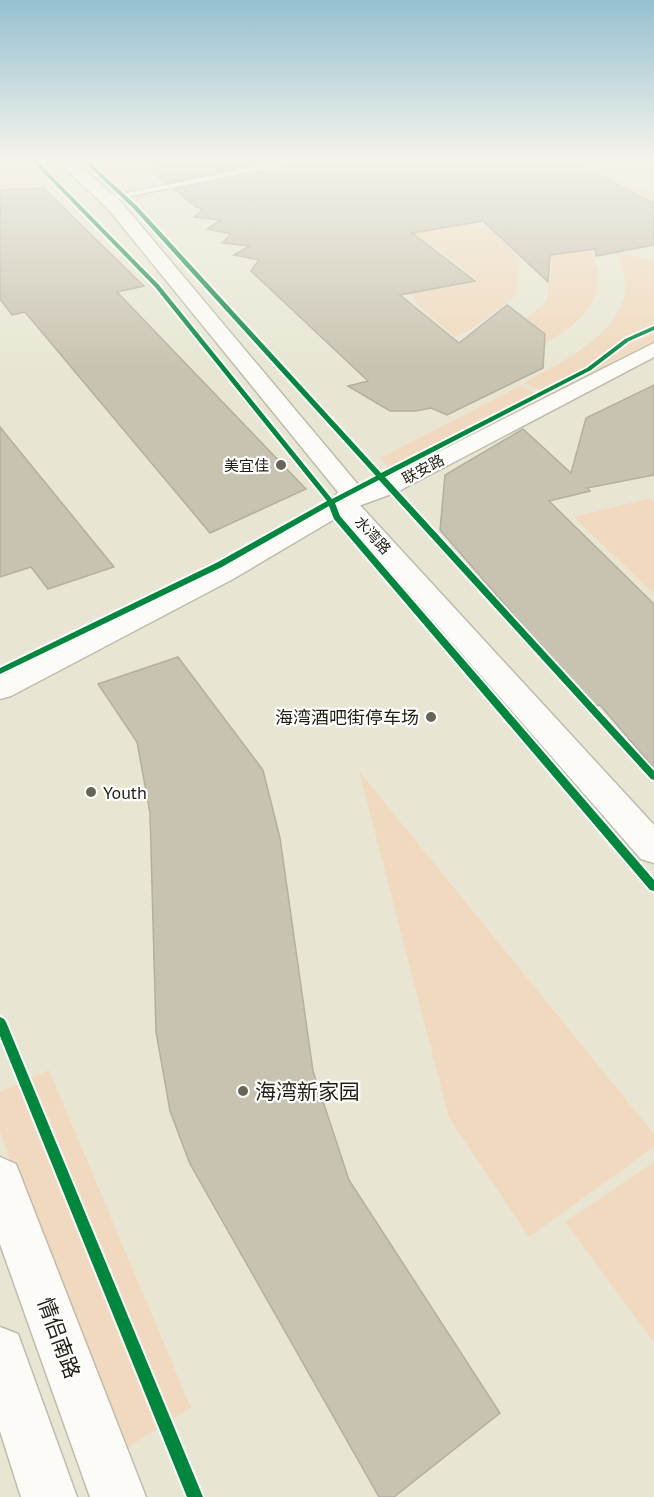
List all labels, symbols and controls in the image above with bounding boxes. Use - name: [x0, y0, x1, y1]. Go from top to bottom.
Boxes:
- street label: 联安路: [399, 450, 447, 488]
- place label: 美宜佳: [224, 456, 269, 475]
- marker: 美宜佳: [274, 458, 288, 472]
- street label: 水湾路: [351, 512, 395, 558]
- place label: 海湾酒吧街停车场: [275, 706, 419, 729]
- marker: 海湾酒吧街停车场: [424, 710, 438, 724]
- place label: Youth: [103, 781, 147, 804]
- marker: Youth: [84, 785, 98, 799]
- place label: 海湾新家园: [255, 1078, 360, 1105]
- marker: 海湾新家园: [236, 1084, 250, 1098]
- street label: 情侣南路: [32, 1294, 86, 1382]

